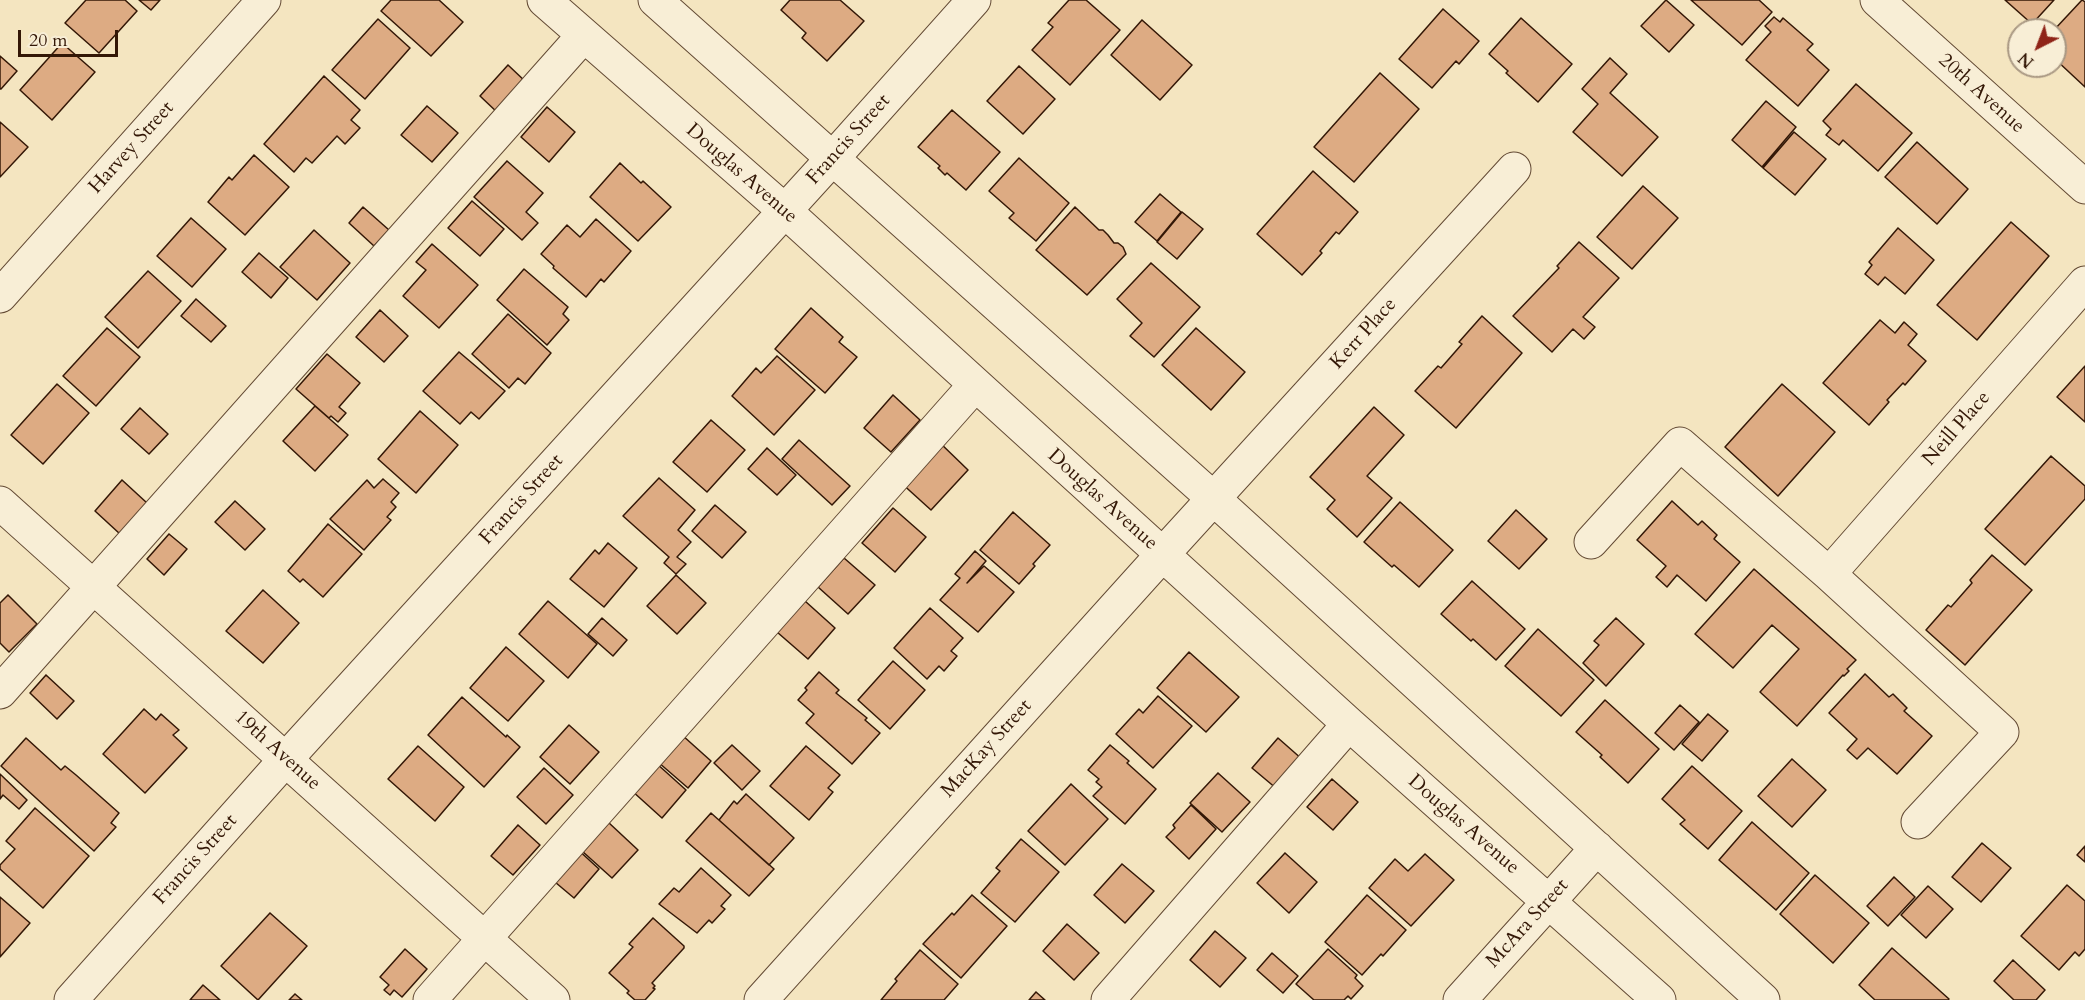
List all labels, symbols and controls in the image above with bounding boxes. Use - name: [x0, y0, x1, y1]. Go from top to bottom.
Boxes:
- scale bar: [21, 18, 122, 56]
- north arrow: [2007, 18, 2067, 78]
- text: 20 m: [29, 28, 68, 53]
- text: N: [2014, 47, 2039, 73]
- street label: 20th Avenue: [1933, 49, 2029, 139]
- street label: Francis Street: [802, 90, 896, 190]
- street label: Harvey Street: [84, 97, 180, 199]
- street label: Douglas Avenue: [680, 119, 802, 229]
- street label: Kerr Place: [1326, 293, 1402, 375]
- street label: Neill Place: [1918, 387, 1996, 471]
- street label: Douglas Avenue: [1042, 444, 1162, 556]
- street label: Francis Street: [475, 450, 569, 550]
- street label: MacKay Street: [937, 695, 1037, 803]
- street label: 19th Avenue: [229, 706, 325, 796]
- street label: Douglas Avenue: [1402, 770, 1524, 880]
- street label: Francis Street: [149, 810, 243, 910]
- street label: McAra Street: [1482, 874, 1574, 974]

